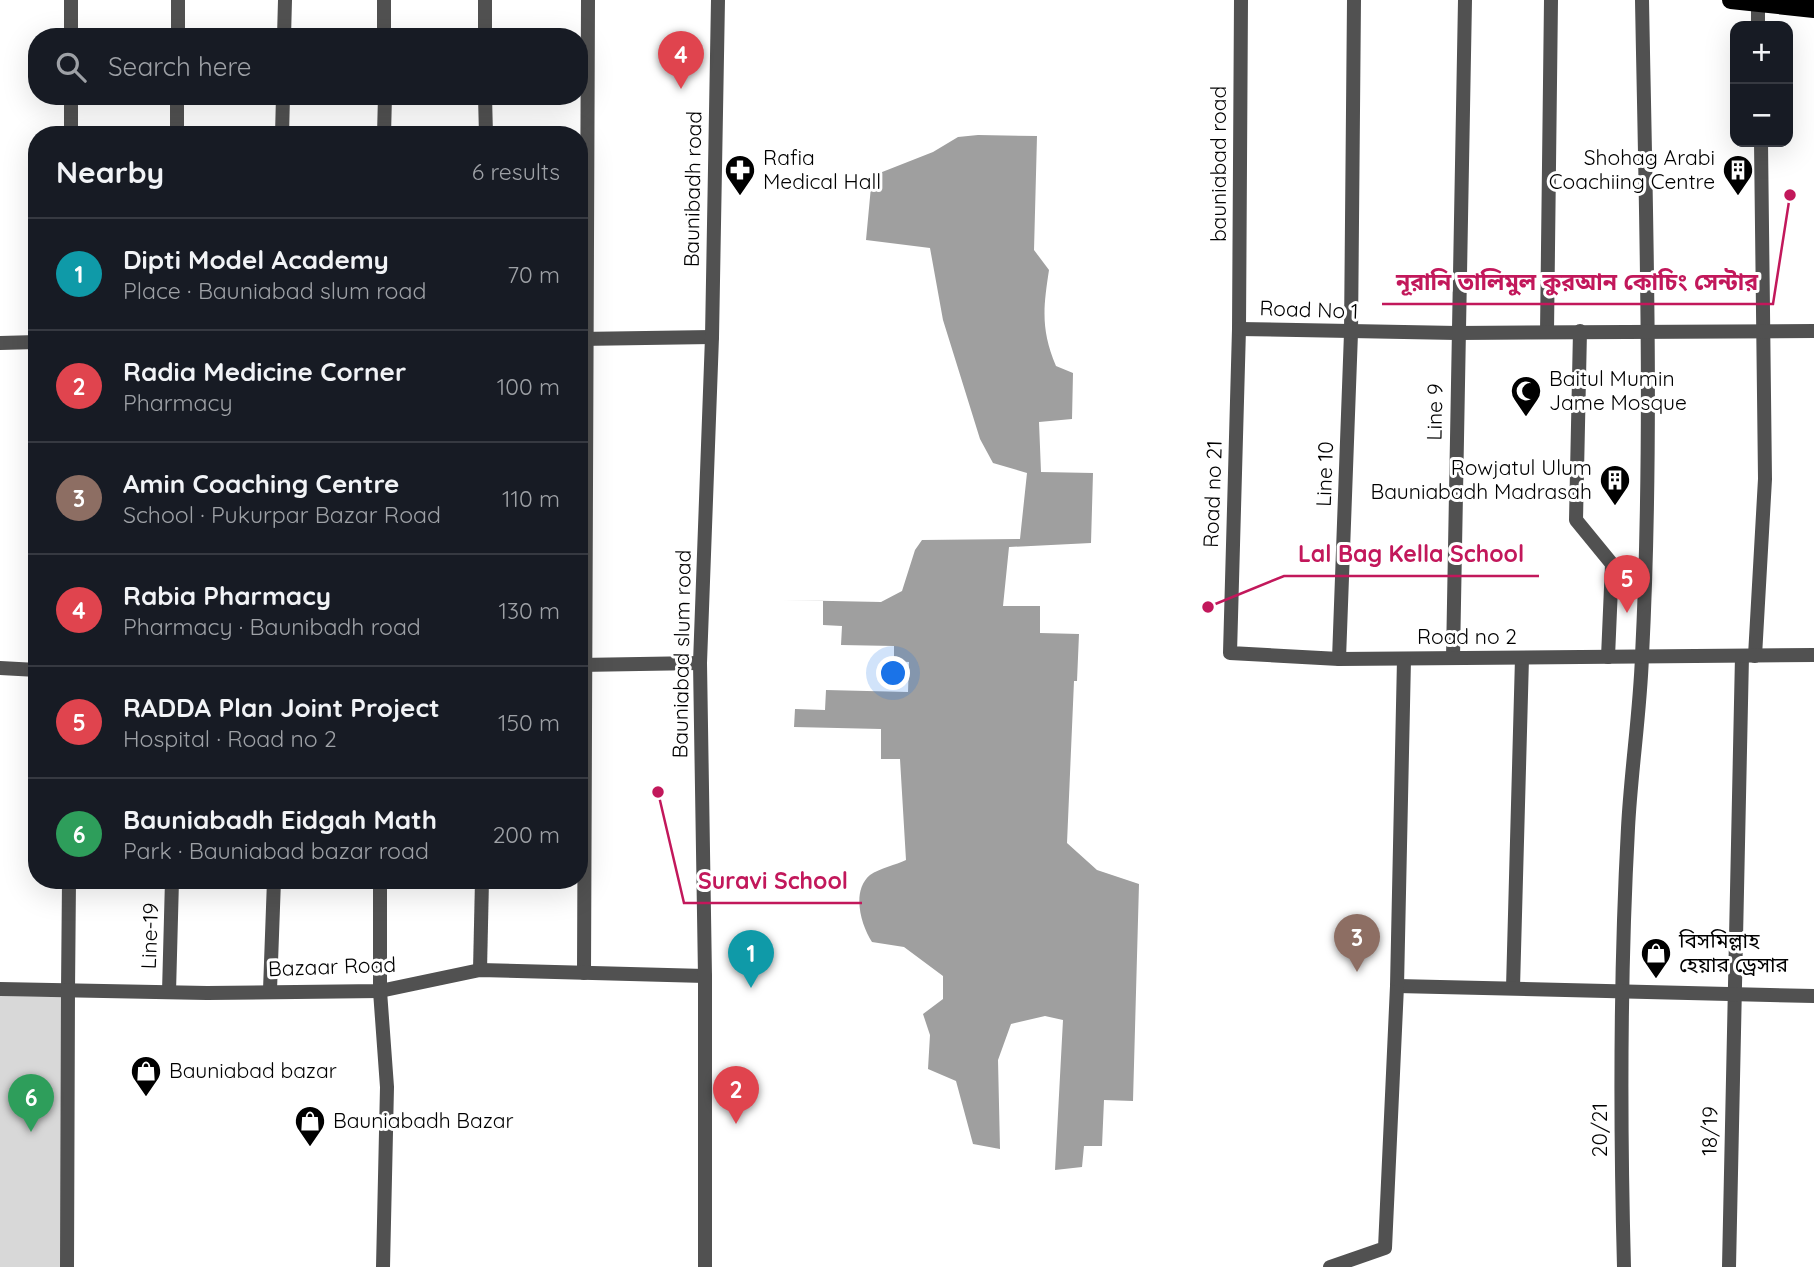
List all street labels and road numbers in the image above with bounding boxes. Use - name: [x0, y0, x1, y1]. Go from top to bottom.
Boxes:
- street label: bauniabad road: [1205, 86, 1231, 242]
- street label: Baunibadh road: [678, 111, 706, 267]
- street label: Road No 1: [1259, 294, 1359, 324]
- street label: Line 9: [1421, 383, 1447, 441]
- street label: Road no 21: [1197, 440, 1227, 548]
- street label: Line 10: [1310, 441, 1338, 507]
- street label: Bauniabad slum road: [666, 549, 696, 758]
- street label: Road no 2: [1417, 623, 1517, 649]
- street label: Line-19: [135, 902, 163, 970]
- street label: Bazaar Road: [268, 951, 396, 981]
- street label: 20/21: [1586, 1103, 1612, 1157]
- street label: 18/19: [1696, 1106, 1722, 1156]

